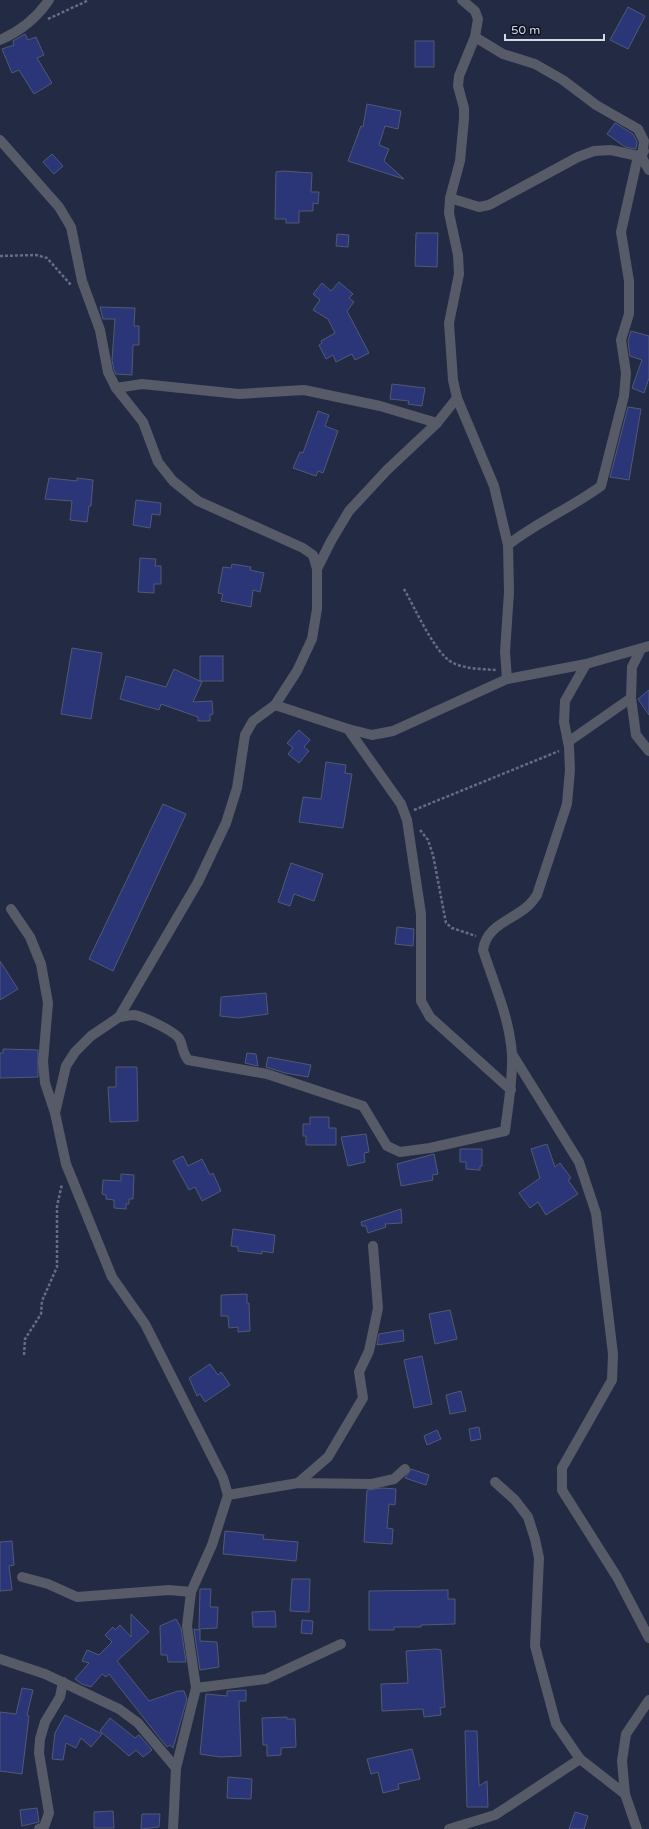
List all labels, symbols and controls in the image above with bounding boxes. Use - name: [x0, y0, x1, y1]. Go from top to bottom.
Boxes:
- scale bar: [505, 16, 604, 42]
- text: 50 m: [511, 23, 540, 37]

